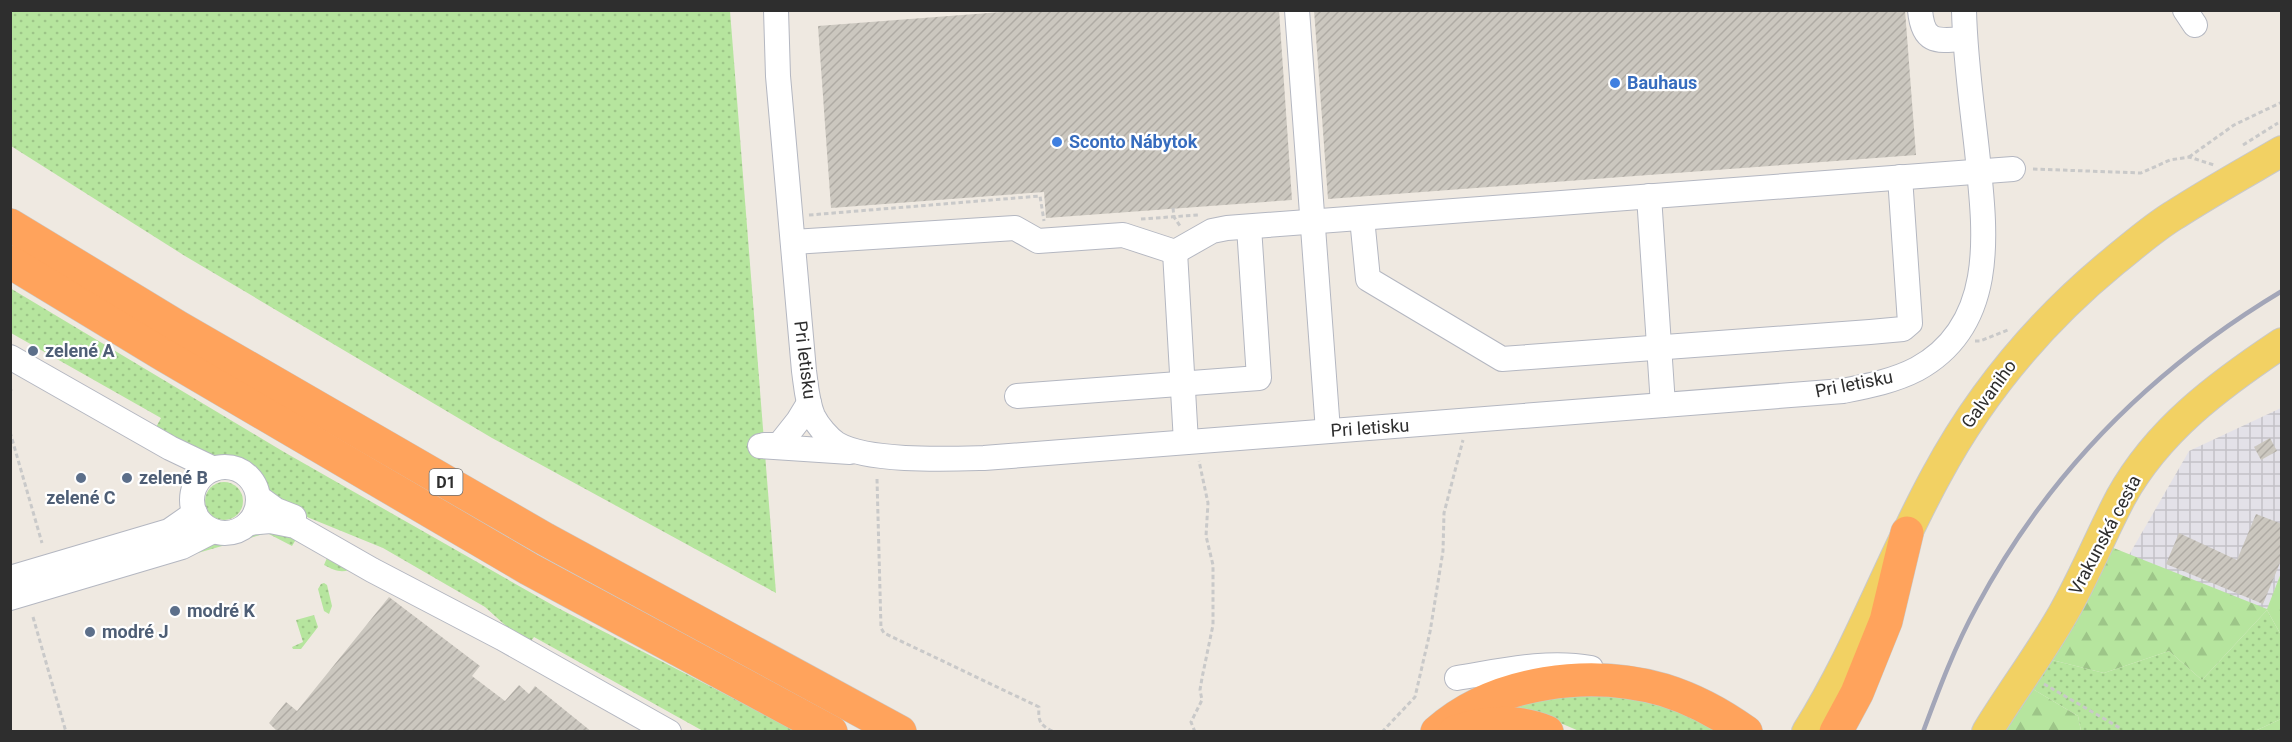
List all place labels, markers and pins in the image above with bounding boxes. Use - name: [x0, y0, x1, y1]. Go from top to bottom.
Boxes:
- place label: Bauhaus: [1627, 72, 1697, 93]
- marker: Bauhaus: [1608, 76, 1622, 90]
- place label: Sconto Nábytok: [1069, 131, 1198, 152]
- marker: Sconto Nábytok: [1050, 135, 1064, 149]
- place label: zelené A: [45, 340, 116, 361]
- marker: zelené A: [26, 344, 40, 358]
- place label: zelené B: [139, 467, 208, 488]
- marker: zelené C: [74, 471, 88, 485]
- marker: zelené B: [120, 471, 134, 485]
- place label: zelené C: [46, 487, 116, 508]
- place label: modré K: [187, 600, 256, 621]
- marker: modré K: [168, 604, 182, 618]
- place label: modré J: [102, 621, 169, 642]
- marker: modré J: [83, 625, 97, 639]

